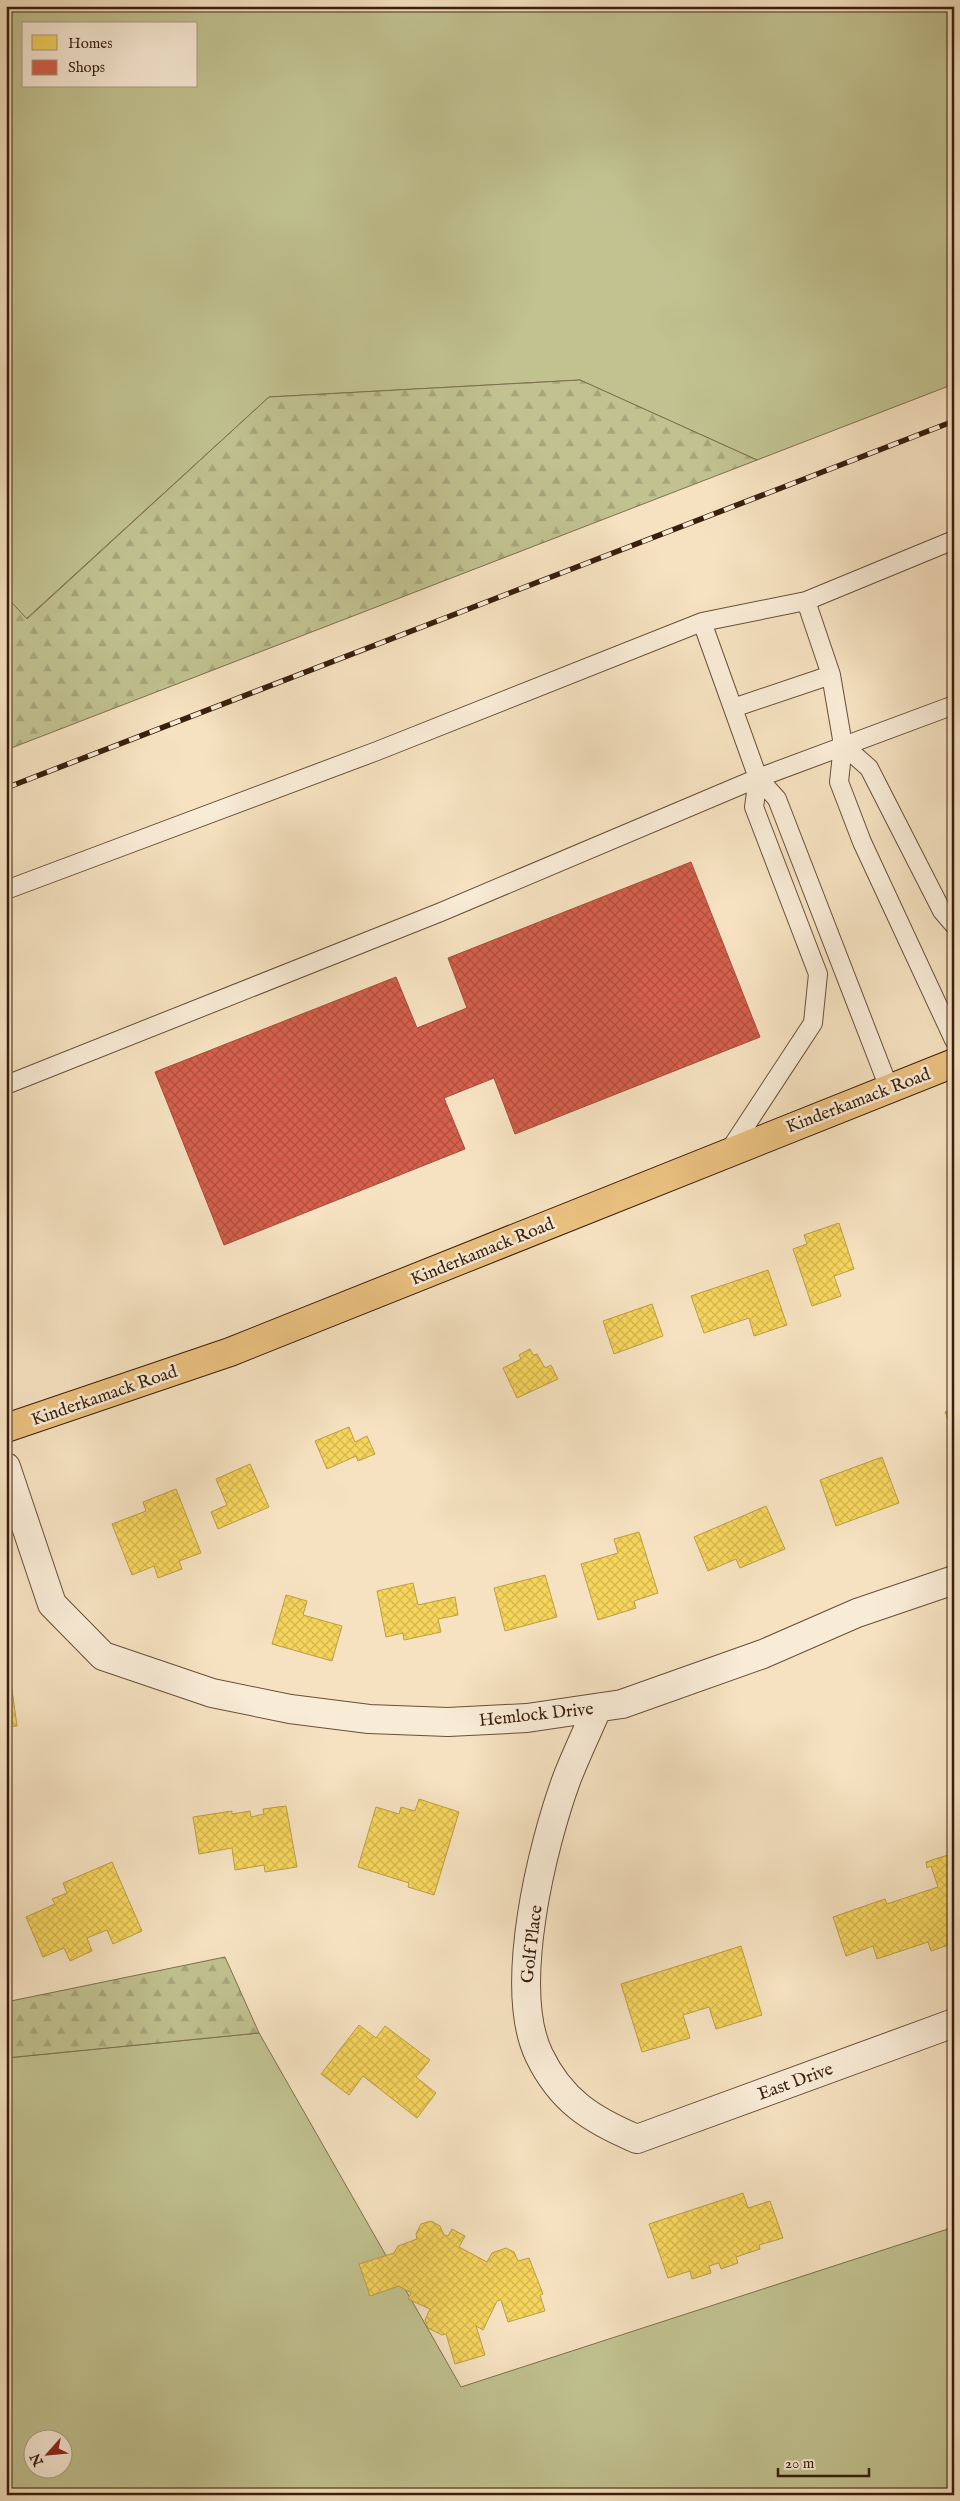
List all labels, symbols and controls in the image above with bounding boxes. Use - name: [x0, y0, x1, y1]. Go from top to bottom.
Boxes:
- legend: [22, 22, 198, 88]
- text: Homes: [68, 34, 112, 53]
- text: Shops: [68, 58, 105, 77]
- street label: Kinderkamack Road: [783, 1063, 934, 1140]
- street label: Kinderkamack Road: [407, 1213, 558, 1292]
- street label: Kinderkamack Road: [28, 1361, 181, 1432]
- street label: Hemlock Drive: [478, 1698, 595, 1733]
- street label: Golf Place: [516, 1904, 549, 1985]
- street label: East Drive: [755, 2058, 836, 2107]
- north arrow: [22, 2428, 72, 2478]
- scale bar: [778, 2446, 869, 2478]
- text: N: [27, 2450, 49, 2470]
- text: 20 m: [785, 2454, 815, 2473]

